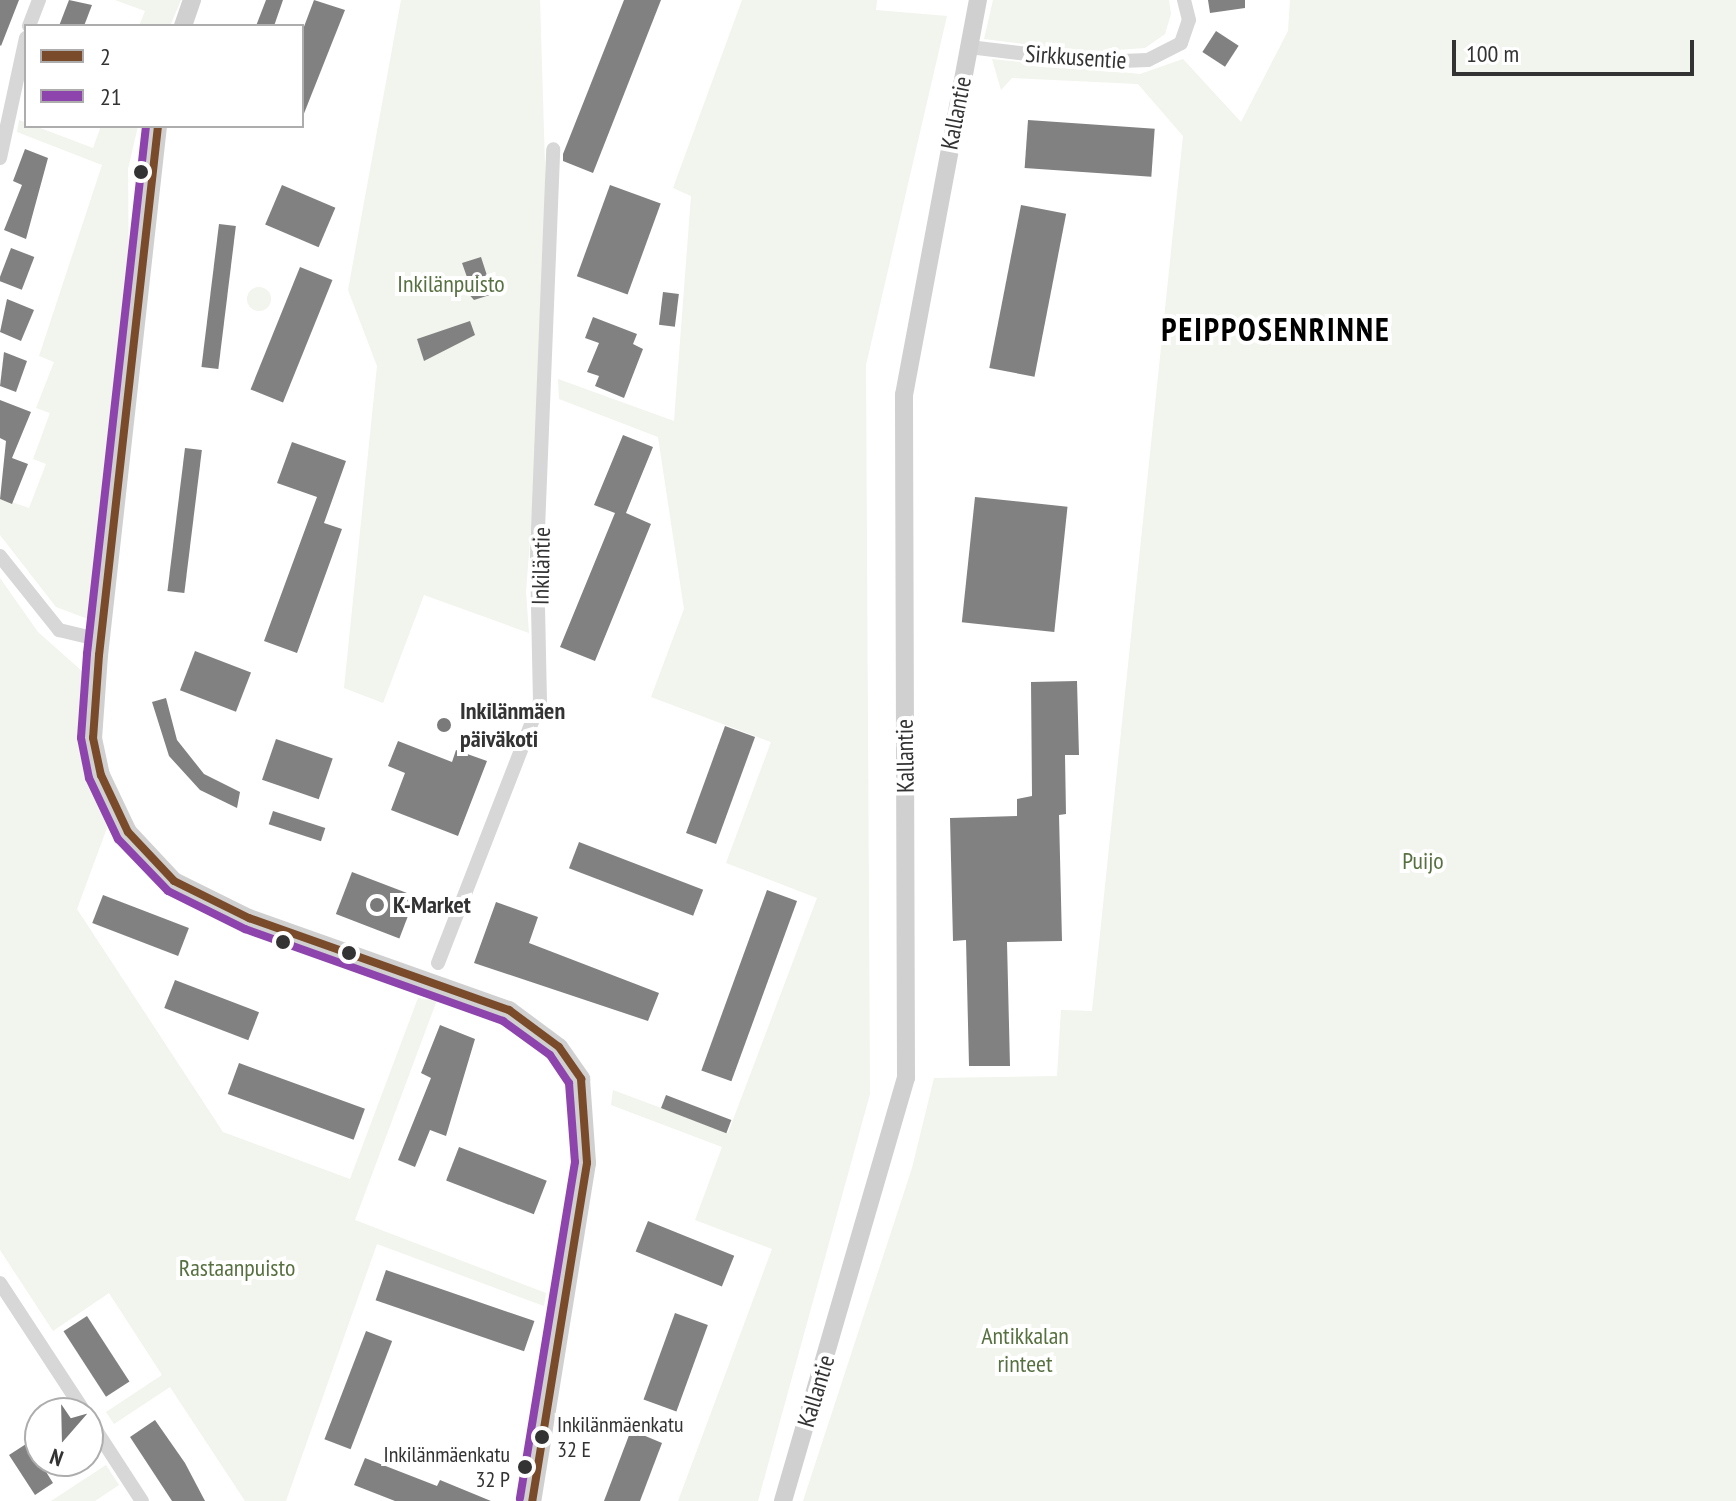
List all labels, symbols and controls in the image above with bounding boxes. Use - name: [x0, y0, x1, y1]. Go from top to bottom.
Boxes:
- legend: [24, 24, 304, 128]
- scale bar: [1456, 24, 1698, 74]
- text: 100 m: [1466, 38, 1519, 69]
- street label: Sirkkusentie: [1024, 39, 1128, 75]
- text: 2: [100, 41, 111, 72]
- street label: Kallantie: [935, 74, 977, 152]
- text: 21: [100, 81, 122, 112]
- unlabelled marker: [133, 164, 149, 180]
- park label: Inkilänpuisto: [397, 270, 505, 298]
- district label: PEIPPOSENRINNE: [1161, 310, 1391, 348]
- street label: Inkiläntie: [526, 527, 556, 605]
- place label: Inkilänmäen päiväkoti: [460, 697, 565, 753]
- marker: Inkilänmäen päiväkoti: [435, 716, 453, 734]
- street label: Kallantie: [890, 719, 920, 793]
- park label: Puijo: [1402, 847, 1444, 875]
- place label: K-Market: [393, 891, 471, 919]
- marker: K-Market: [368, 896, 386, 914]
- unlabelled marker: [275, 934, 291, 950]
- unlabelled marker: [341, 945, 357, 961]
- park label: Rastaanpuisto: [179, 1254, 295, 1282]
- park label: Antikkalan rinteet: [981, 1322, 1069, 1378]
- street label: Kallantie: [791, 1351, 841, 1431]
- north arrow: [24, 1397, 104, 1477]
- place label: Inkilänmäenkatu 32 E: [557, 1411, 683, 1462]
- marker: Inkilänmäenkatu 32 E: [534, 1429, 550, 1445]
- place label: Inkilänmäenkatu 32 P: [384, 1441, 510, 1492]
- text: N: [46, 1442, 67, 1473]
- marker: Inkilänmäenkatu 32 P: [517, 1459, 533, 1475]

